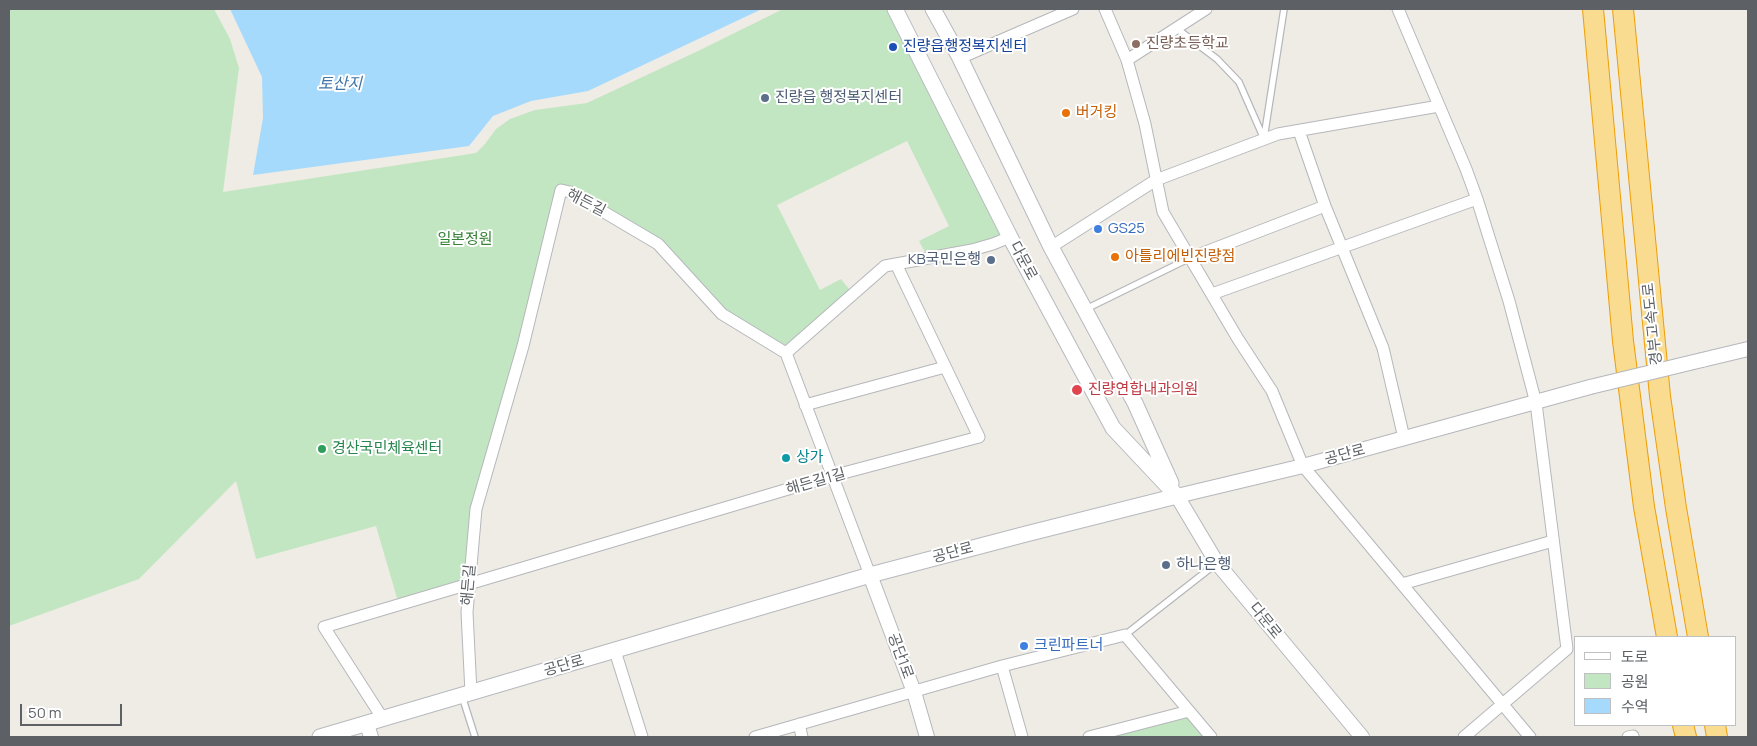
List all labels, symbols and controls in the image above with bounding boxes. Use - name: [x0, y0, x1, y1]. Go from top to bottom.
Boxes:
- place label: 진량초등학교: [1146, 35, 1229, 53]
- place label: 진량읍행정복지센터: [903, 38, 1027, 56]
- marker: 진량초등학교: [1130, 38, 1142, 50]
- marker: 진량읍행정복지센터: [887, 41, 899, 53]
- water label: 토산지: [318, 75, 362, 95]
- place label: 진량읍 행정복지센터: [775, 89, 902, 107]
- marker: 진량읍 행정복지센터: [759, 92, 771, 104]
- place label: 버거킹: [1076, 104, 1117, 122]
- marker: 버거킹: [1060, 107, 1072, 119]
- street label: 해든길: [563, 186, 609, 220]
- place label: GS25: [1108, 220, 1145, 238]
- marker: GS25: [1092, 223, 1104, 235]
- park label: 일본정원: [437, 231, 493, 249]
- street label: 다문로: [1005, 238, 1041, 284]
- place label: 아틀리에빈진량점: [1125, 248, 1235, 266]
- place label: KB국민은행: [908, 251, 981, 269]
- marker: 아틀리에빈진량점: [1109, 251, 1121, 263]
- marker: KB국민은행: [985, 254, 997, 266]
- street label: 경부고속도로: [1640, 282, 1666, 366]
- place label: 진량연합내과의원: [1088, 381, 1198, 399]
- marker: 진량연합내과의원: [1070, 383, 1084, 397]
- place label: 경산국민체육센터: [332, 440, 442, 458]
- street label: 공단로: [1323, 441, 1367, 469]
- marker: 경산국민체육센터: [316, 443, 328, 455]
- place label: 상가: [796, 449, 824, 467]
- marker: 상가: [780, 452, 792, 464]
- street label: 해든길1길: [784, 465, 848, 499]
- street label: 공단로: [931, 539, 975, 567]
- place label: 하나은행: [1176, 556, 1231, 574]
- marker: 하나은행: [1160, 559, 1172, 571]
- street label: 해든길: [458, 564, 480, 606]
- street label: 다문로: [1245, 599, 1285, 643]
- street label: 공단1로: [883, 631, 917, 681]
- legend: [1574, 636, 1737, 726]
- place label: 크린파트너: [1034, 637, 1103, 655]
- marker: 크린파트너: [1018, 640, 1030, 652]
- text: 도로: [1621, 646, 1649, 667]
- street label: 공단로: [542, 652, 586, 680]
- text: 공원: [1621, 671, 1649, 692]
- scale bar: [22, 694, 125, 726]
- text: 수역: [1621, 696, 1649, 717]
- text: 50 m: [28, 702, 62, 723]

